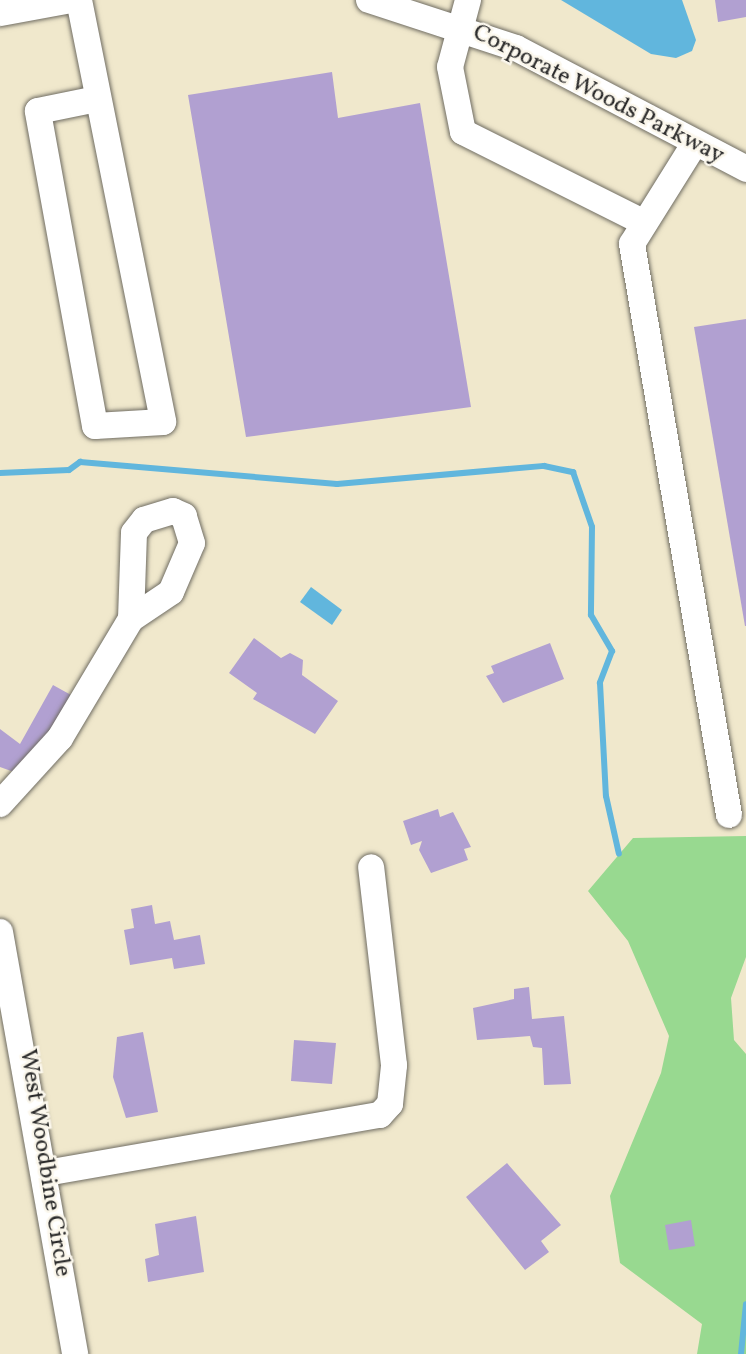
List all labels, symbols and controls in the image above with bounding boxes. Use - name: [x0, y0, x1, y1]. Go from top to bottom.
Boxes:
- street label: Corporate Woods Parkway: [467, 19, 729, 171]
- street label: West Woodbine Circle: [12, 1047, 76, 1279]

